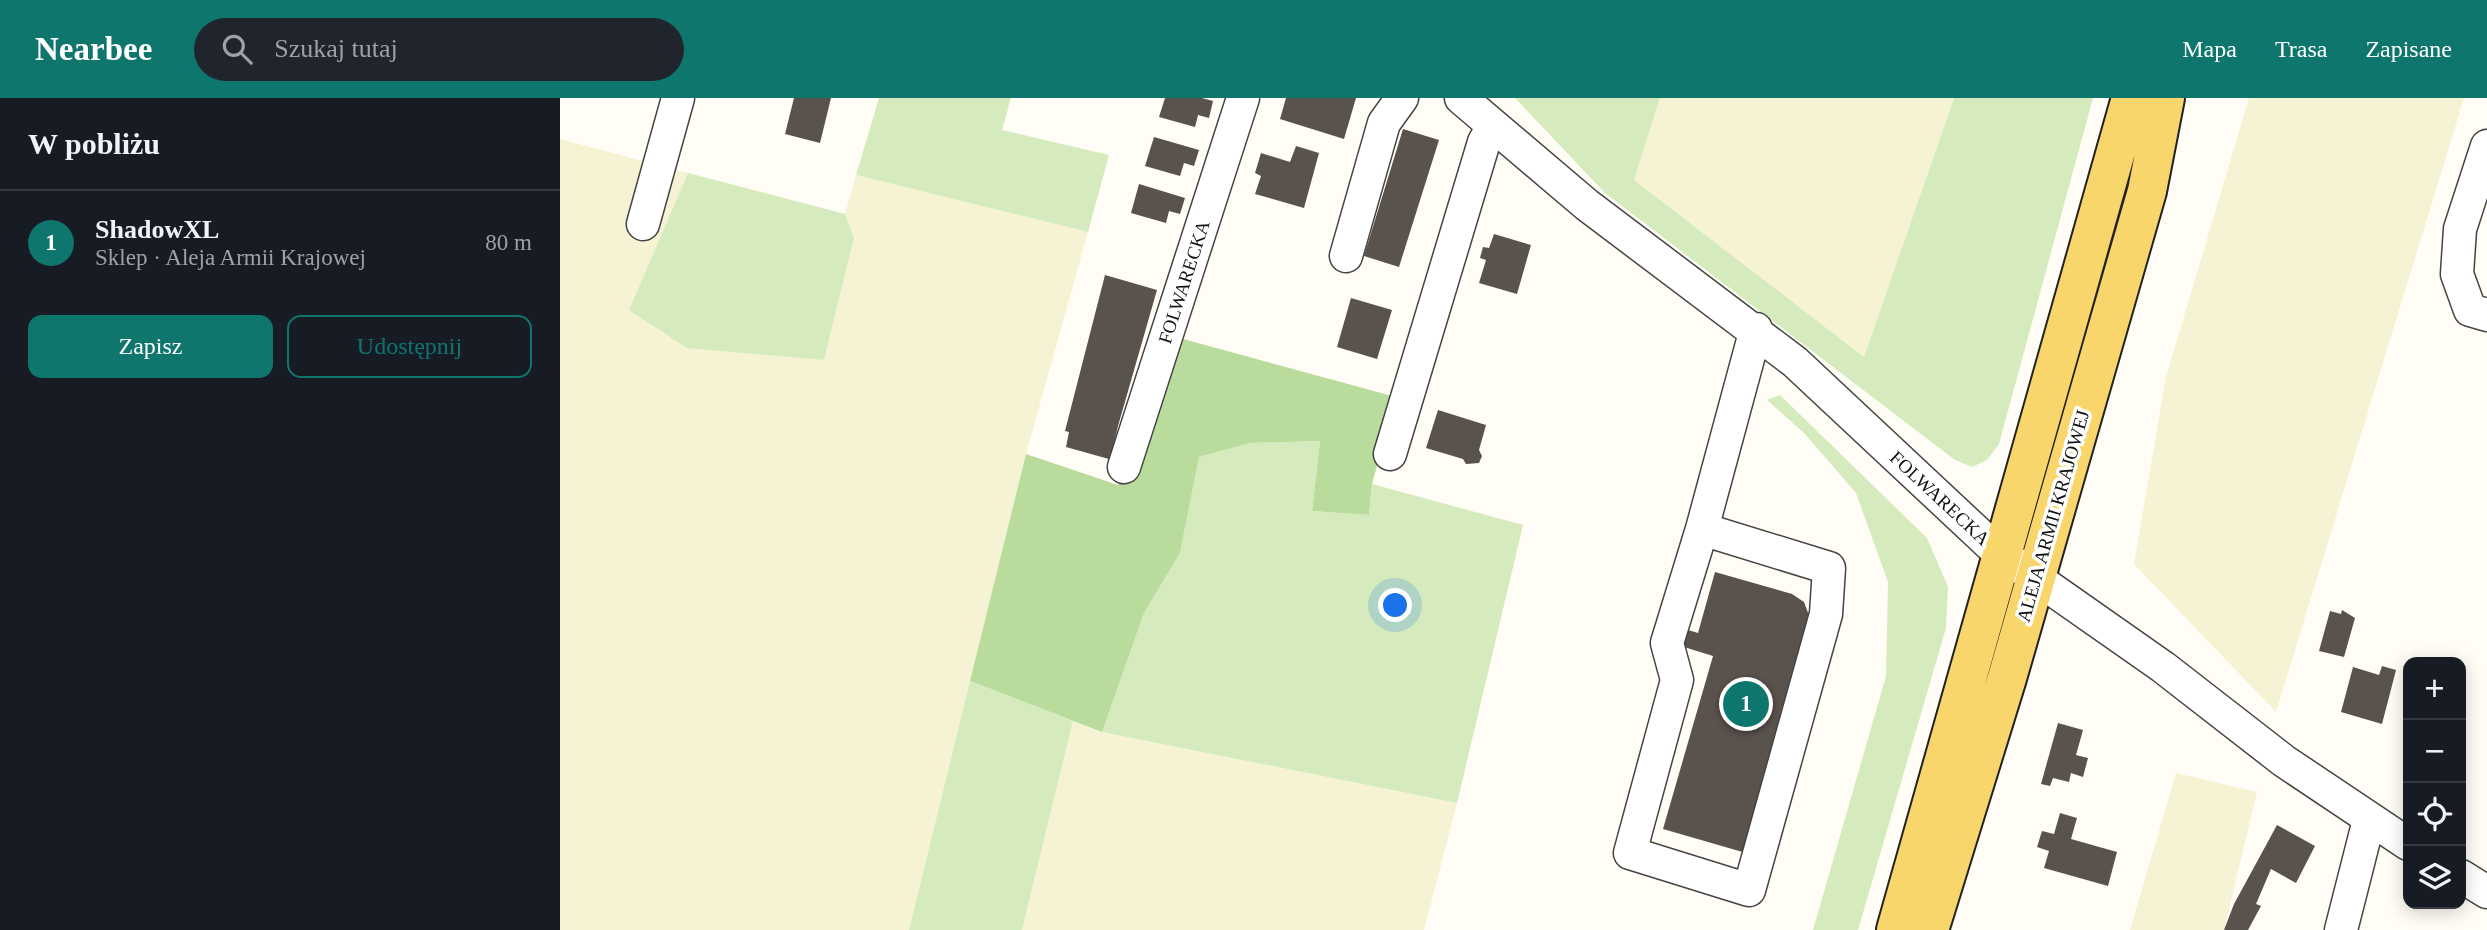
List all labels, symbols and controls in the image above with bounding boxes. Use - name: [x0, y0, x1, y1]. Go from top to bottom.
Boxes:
- search box: [194, 18, 684, 81]
- icon: search: [218, 30, 256, 68]
- text: Nearbee: [35, 31, 152, 67]
- text: Szukaj tutaj: [274, 34, 398, 63]
- text: Mapa: [2182, 36, 2237, 62]
- text: Trasa: [2275, 36, 2327, 62]
- text: Zapisane: [2365, 36, 2452, 62]
- text: W pobliżu: [28, 127, 160, 160]
- text: ShadowXL: [95, 215, 219, 244]
- street label: FOLWARECKA: [1154, 217, 1214, 346]
- text: 1: [45, 230, 57, 255]
- text: 80 m: [485, 230, 532, 255]
- text: Sklep · Aleja Armii Krajowej: [95, 245, 366, 270]
- button: Zapisz: [28, 315, 273, 378]
- button: Udostępnij: [287, 315, 532, 378]
- street label: ALEJA ARMII KRAJOWEJ: [2013, 408, 2093, 624]
- street label: FOLWARECKA: [1886, 447, 1994, 550]
- your location: [1378, 588, 1412, 622]
- map controls: [2403, 657, 2466, 909]
- button: +: [2403, 657, 2466, 720]
- pin: 1: [1723, 678, 1769, 730]
- button: −: [2403, 720, 2466, 783]
- button: locate: [2403, 783, 2466, 846]
- button: layers: [2403, 846, 2466, 909]

